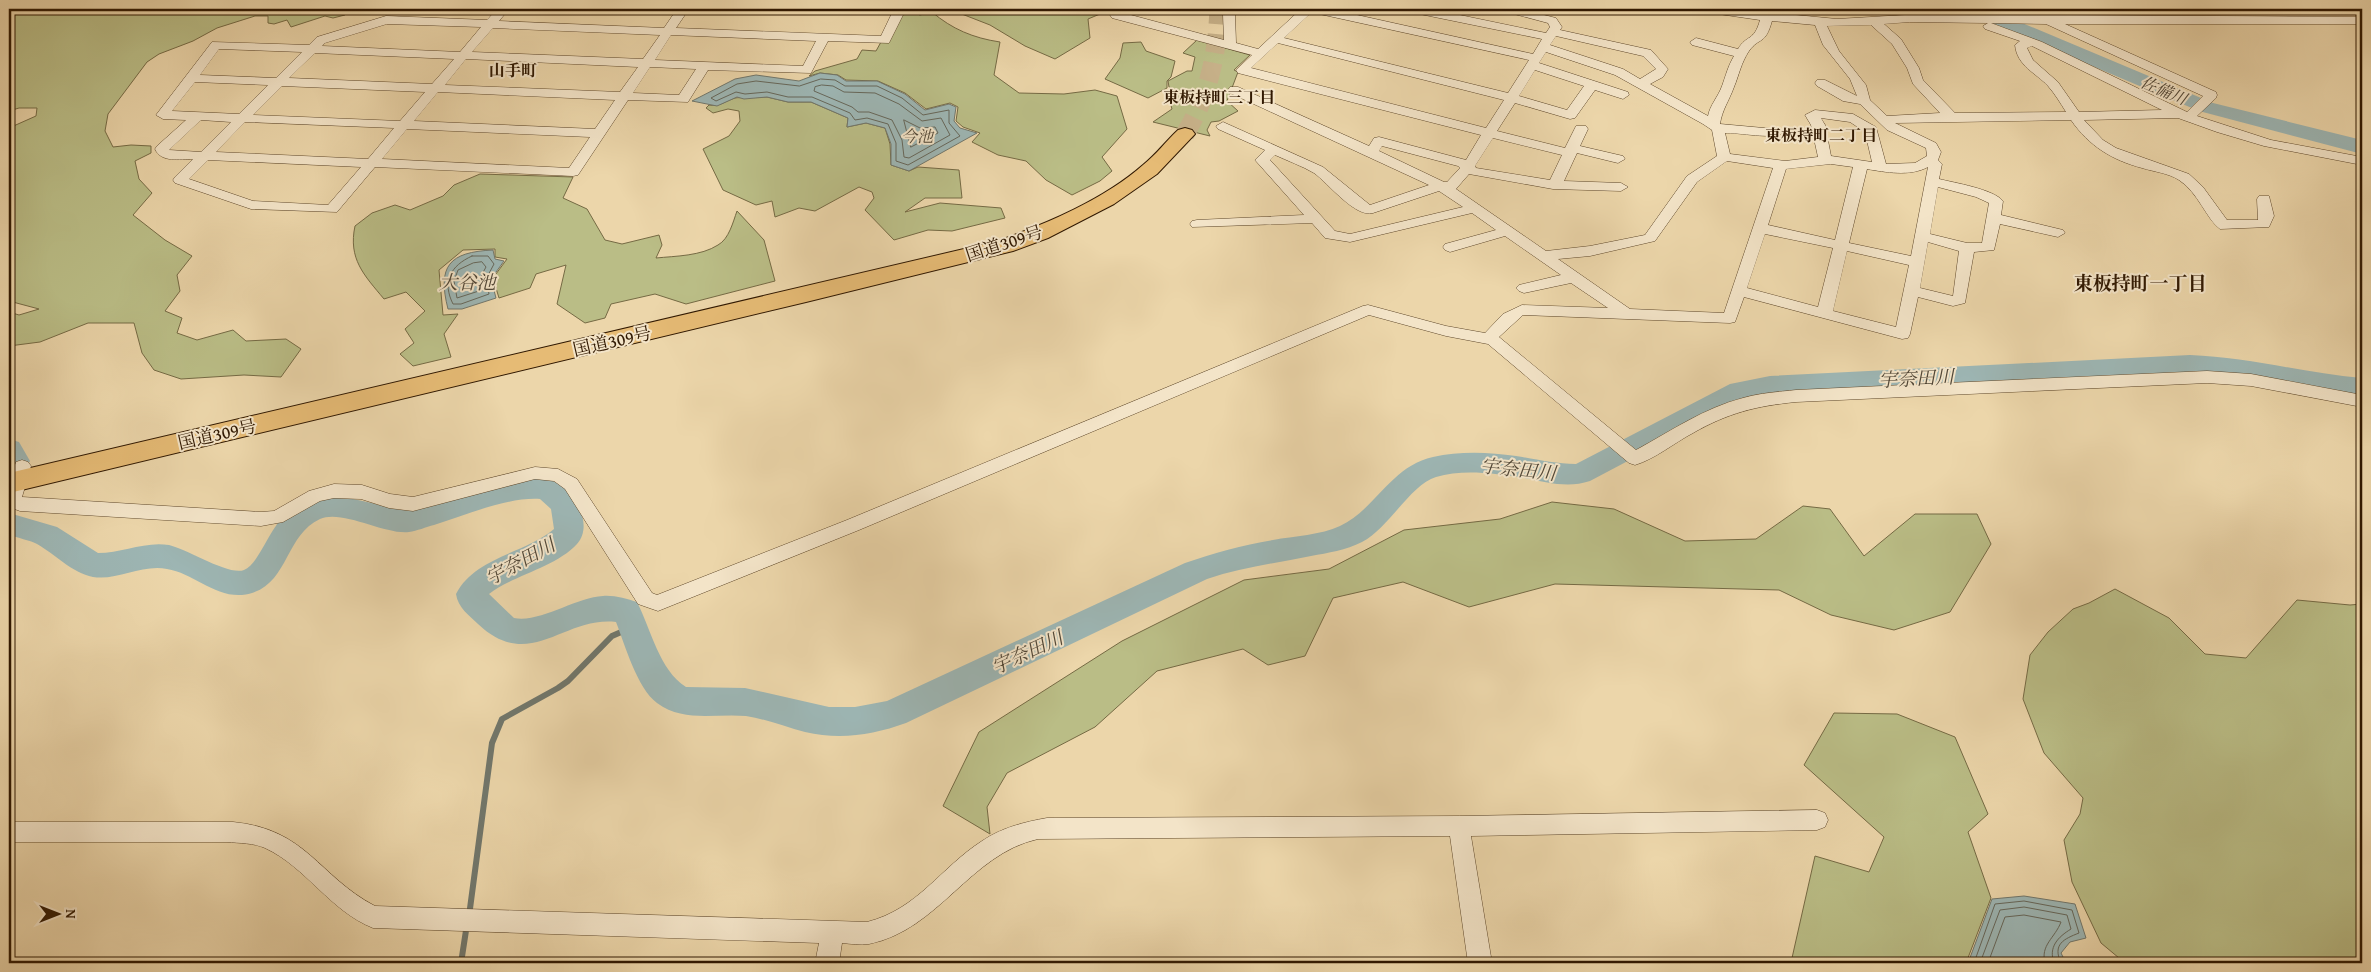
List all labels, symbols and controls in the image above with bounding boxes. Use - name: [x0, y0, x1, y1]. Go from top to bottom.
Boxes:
- district label: 山手町: [489, 58, 537, 82]
- water label: 佐備川: [2137, 70, 2193, 111]
- district label: 東板持町三丁目: [1163, 85, 1275, 109]
- district label: 東板持町二丁目: [1765, 123, 1877, 147]
- water label: 今池: [901, 124, 935, 148]
- street label: 国道309号: [962, 218, 1046, 268]
- water label: 大谷池: [438, 268, 497, 296]
- district label: 東板持町一丁目: [2073, 269, 2207, 297]
- street label: 国道309号: [570, 319, 654, 363]
- water label: 宇奈田川: [1877, 362, 1957, 394]
- street label: 国道309号: [175, 412, 259, 456]
- water label: 宇奈田川: [1479, 451, 1559, 487]
- water label: 宇奈田川: [480, 529, 562, 592]
- water label: 宇奈田川: [987, 622, 1069, 681]
- north arrow: [32, 890, 82, 940]
- text: N: [61, 909, 81, 919]

